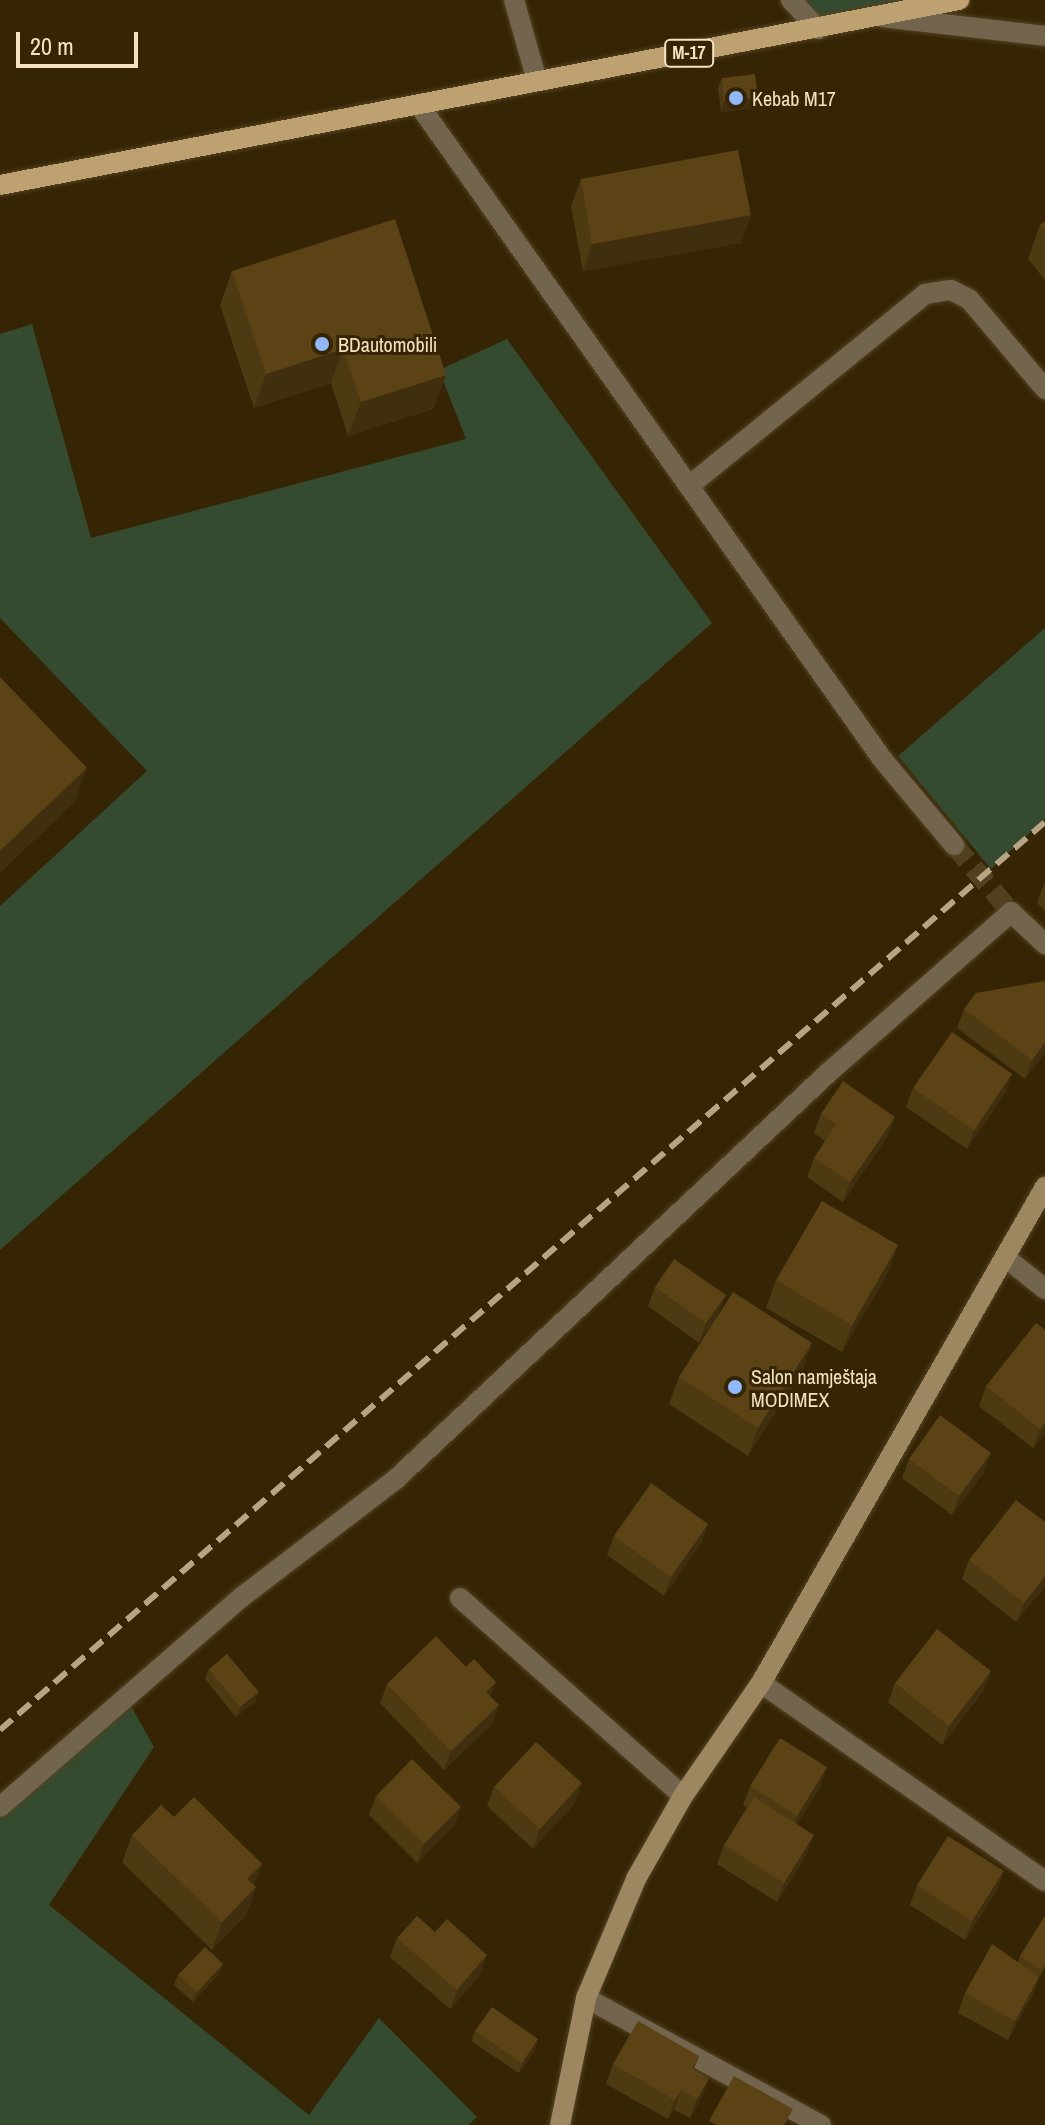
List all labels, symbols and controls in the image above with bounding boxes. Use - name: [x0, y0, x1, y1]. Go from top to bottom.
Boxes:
- scale bar: [20, 16, 142, 66]
- text: 20 m: [30, 30, 74, 62]
- road number: M-17: [663, 39, 715, 67]
- place label: Kebab M17: [752, 86, 836, 110]
- marker: Kebab M17: [727, 89, 745, 107]
- place label: BDautomobili: [338, 332, 437, 356]
- marker: BDautomobili: [313, 335, 331, 353]
- place label: Salon namještaja MODIMEX: [751, 1364, 877, 1411]
- marker: Salon namještaja MODIMEX: [726, 1378, 744, 1396]

